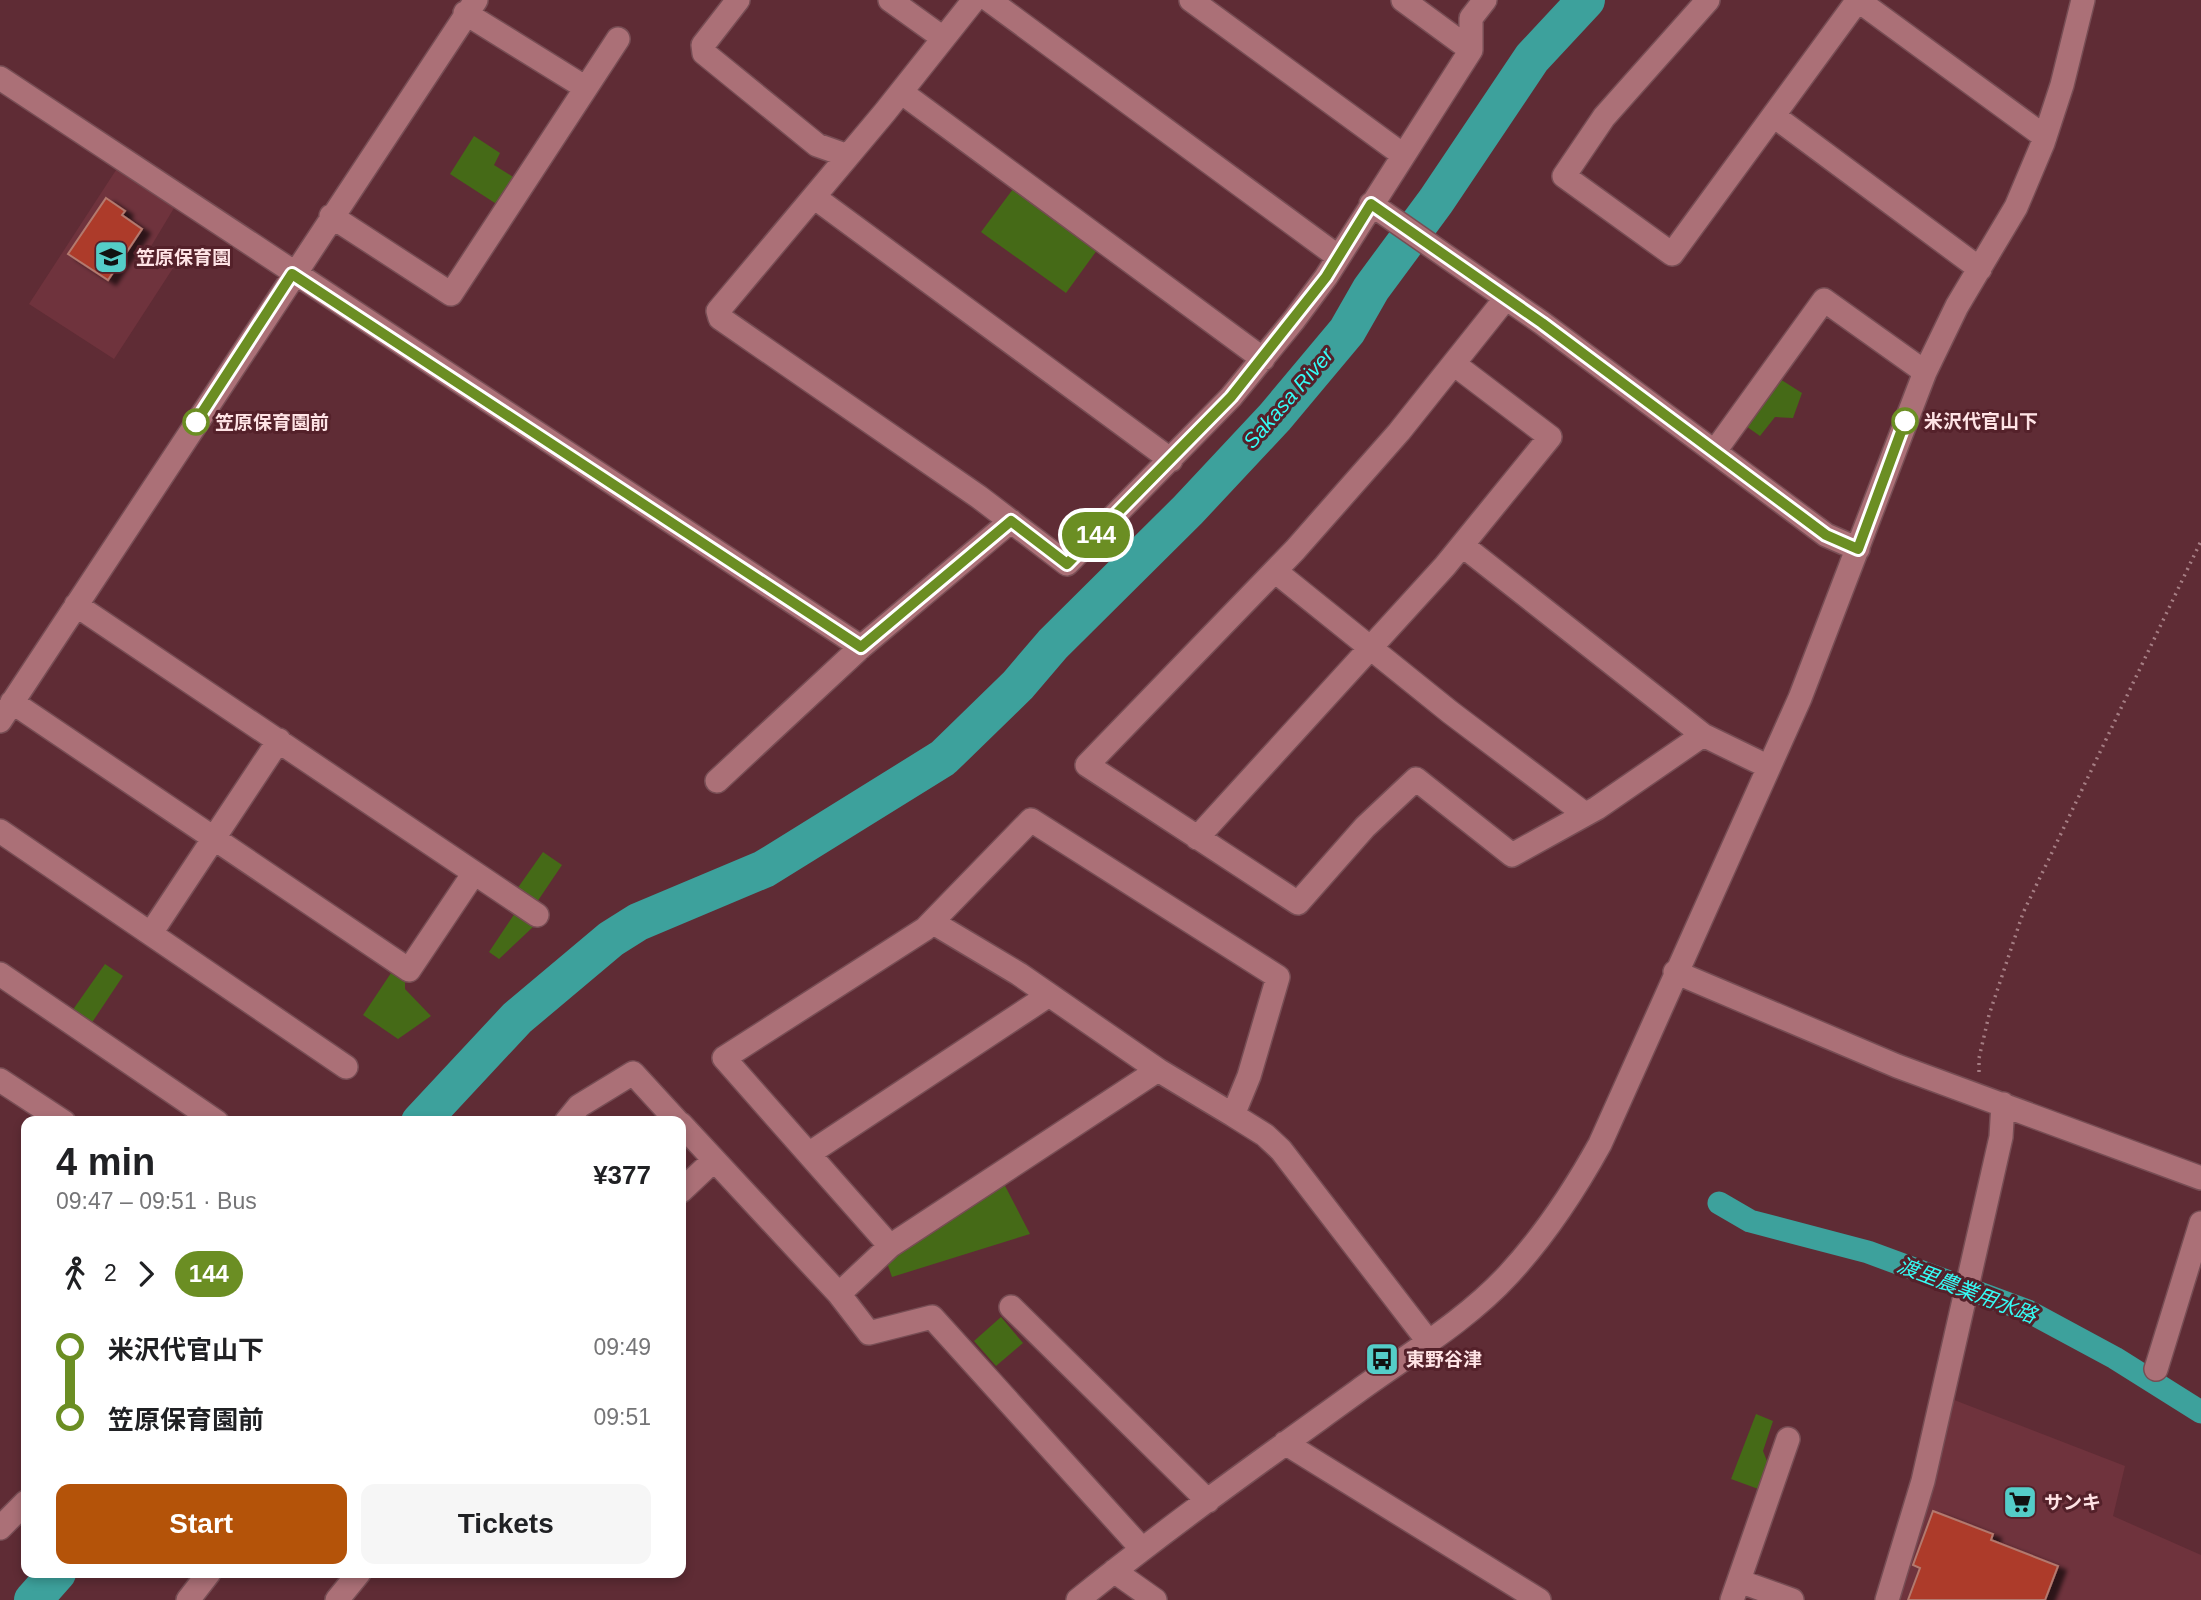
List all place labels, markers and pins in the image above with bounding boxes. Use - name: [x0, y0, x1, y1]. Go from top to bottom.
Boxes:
- school or university icon: 笠原保育園: [92, 238, 130, 276]
- place label: 笠原保育園: [136, 247, 231, 268]
- marker: 米沢代官山下: [1892, 408, 1918, 434]
- marker: 笠原保育園前: [183, 409, 209, 435]
- place label: 米沢代官山下: [1924, 411, 2038, 432]
- place label: 笠原保育園前: [215, 412, 329, 433]
- bus stop icon: 東野谷津: [1363, 1340, 1401, 1378]
- place label: 東野谷津: [1406, 1349, 1482, 1370]
- supermarket icon: サンキ: [2001, 1483, 2039, 1521]
- place label: サンキ: [2044, 1492, 2101, 1513]

